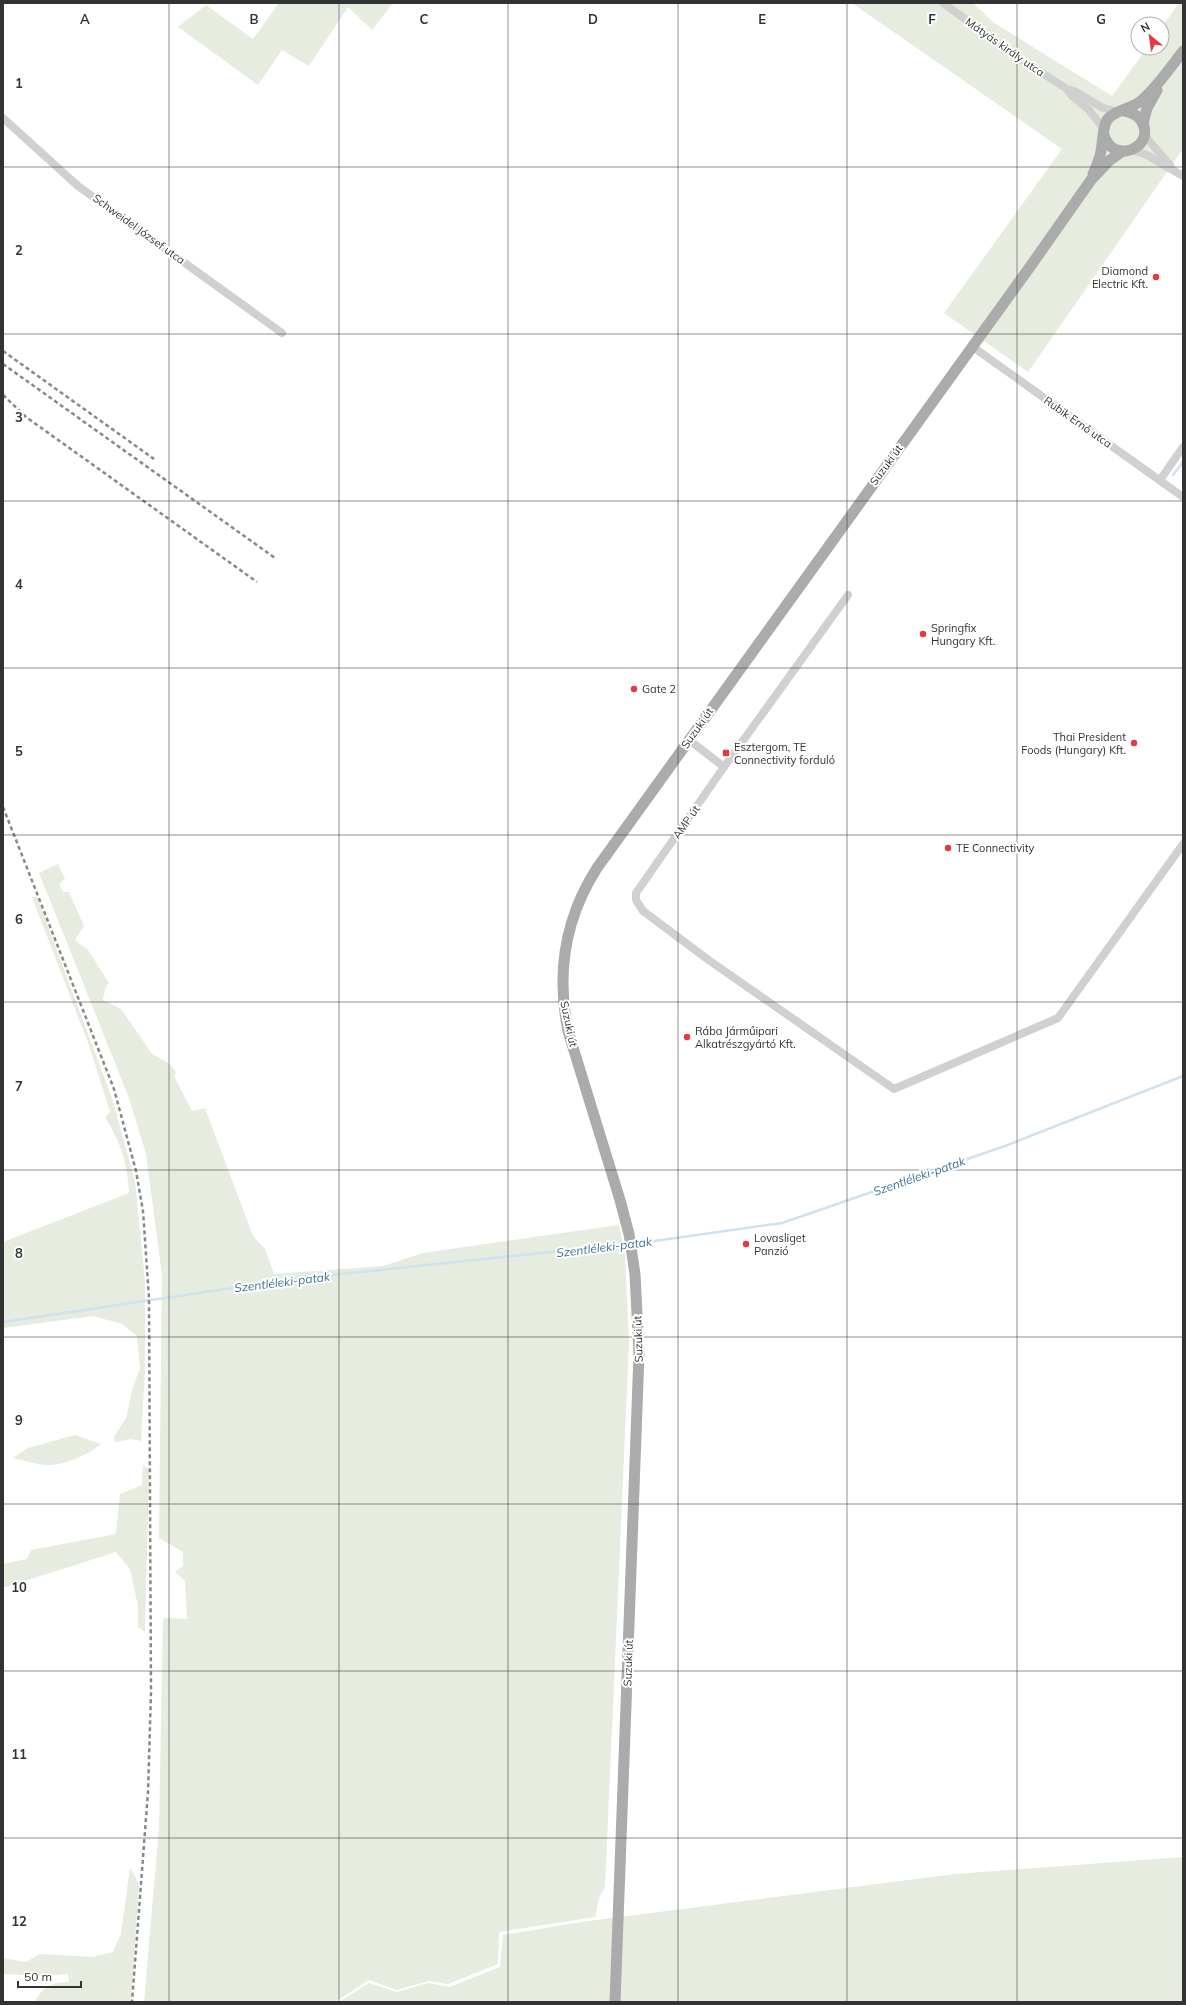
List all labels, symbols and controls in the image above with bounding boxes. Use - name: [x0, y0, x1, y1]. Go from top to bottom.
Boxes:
- text: A: [80, 11, 90, 27]
- text: B: [250, 11, 259, 27]
- text: C: [420, 11, 429, 27]
- text: D: [588, 11, 598, 27]
- text: E: [758, 11, 766, 27]
- text: F: [928, 11, 936, 27]
- text: G: [1096, 11, 1106, 27]
- street label: Mátyás király utca: [963, 15, 1047, 79]
- north arrow: [1130, 16, 1170, 56]
- text: N: [1138, 19, 1152, 35]
- text: 1: [15, 75, 23, 91]
- street label: Schweidel József utca: [90, 191, 188, 267]
- text: 2: [15, 242, 23, 258]
- place label: Diamond Electric Kft.: [1092, 264, 1148, 291]
- marker: Diamond Electric Kft.: [1151, 272, 1161, 282]
- street label: Rubik Ernő utca: [1041, 393, 1115, 451]
- text: 3: [15, 409, 23, 425]
- street label: Suzuki út: [867, 442, 905, 488]
- text: 4: [15, 576, 23, 592]
- place label: Springfix Hungary Kft.: [931, 621, 995, 648]
- marker: Springfix Hungary Kft.: [918, 629, 928, 639]
- place label: Gate 2: [642, 682, 676, 696]
- marker: Gate 2: [629, 684, 639, 694]
- street label: Suzuki út: [678, 705, 716, 751]
- place label: Thai President Foods (Hungary) Kft.: [1021, 730, 1126, 757]
- marker: Thai President Foods (Hungary) Kft.: [1129, 738, 1139, 748]
- place label: Esztergom, TE Connectivity forduló: [734, 740, 835, 767]
- text: 5: [15, 743, 23, 759]
- marker: Esztergom, TE Connectivity forduló: [721, 748, 731, 758]
- street label: AMP út: [669, 802, 703, 841]
- place label: TE Connectivity: [956, 841, 1035, 855]
- marker: TE Connectivity: [943, 843, 953, 853]
- text: 6: [15, 911, 23, 927]
- street label: Suzuki út: [557, 1000, 581, 1048]
- place label: Rába Járműipari Alkatrészgyártó Kft.: [695, 1024, 796, 1051]
- marker: Rába Járműipari Alkatrészgyártó Kft.: [682, 1032, 692, 1042]
- text: 7: [15, 1078, 23, 1094]
- water label: Szentléleki-patak: [871, 1153, 968, 1199]
- place label: Lovasliget Panzió: [754, 1231, 806, 1258]
- water label: Szentléleki-patak: [555, 1234, 653, 1260]
- marker: Lovasliget Panzió: [741, 1239, 751, 1249]
- text: 8: [15, 1245, 23, 1261]
- water label: Szentléleki-patak: [233, 1269, 331, 1295]
- street label: Suzuki út: [630, 1315, 646, 1363]
- text: 9: [15, 1412, 23, 1428]
- text: 10: [11, 1579, 27, 1595]
- street label: Suzuki út: [620, 1639, 636, 1687]
- text: 11: [11, 1746, 27, 1762]
- text: 12: [11, 1913, 27, 1929]
- scale bar: [18, 1963, 81, 1989]
- text: 50 m: [24, 1969, 52, 1984]

